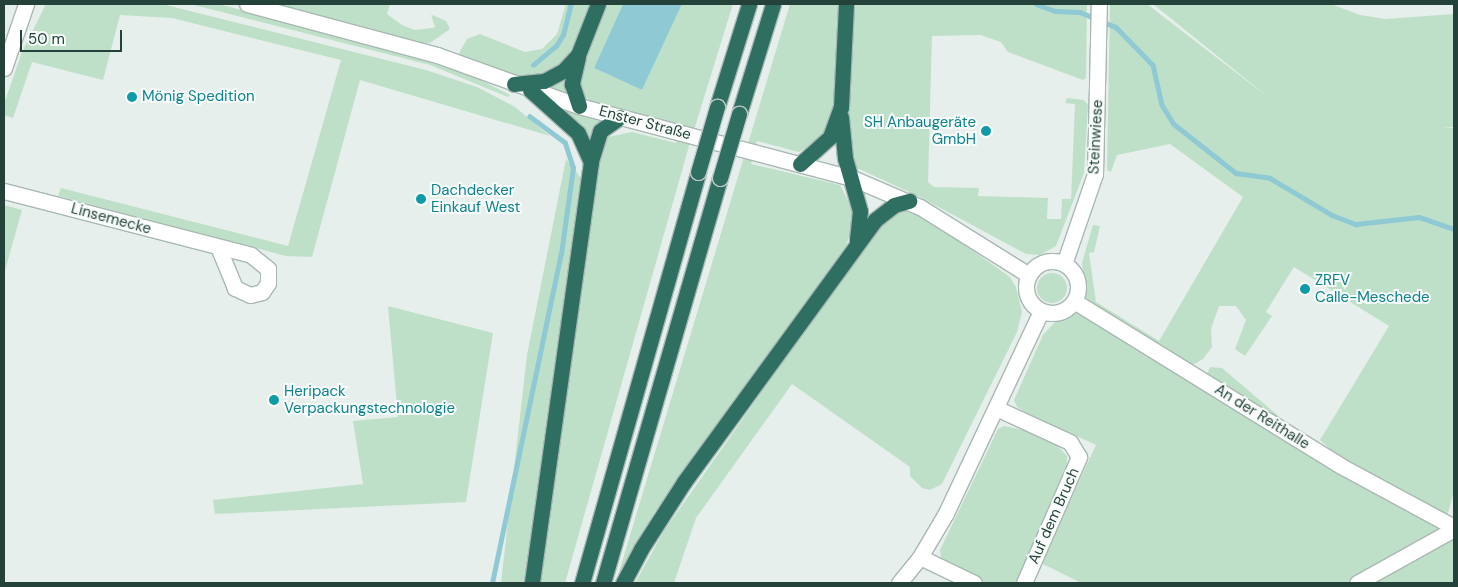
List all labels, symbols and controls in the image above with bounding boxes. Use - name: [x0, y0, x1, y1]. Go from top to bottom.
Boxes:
- scale bar: [22, 20, 125, 52]
- text: 50 m: [28, 29, 65, 49]
- place label: Mönig Spedition: [142, 88, 255, 106]
- marker: Mönig Spedition: [126, 91, 138, 103]
- street label: Steinwiese: [1085, 99, 1107, 175]
- street label: Enster Straße: [597, 102, 693, 144]
- place label: SH Anbaugeräte GmbH: [864, 113, 976, 148]
- marker: SH Anbaugeräte GmbH: [980, 125, 992, 137]
- place label: Dachdecker Einkauf West: [431, 181, 520, 216]
- marker: Dachdecker Einkauf West: [415, 193, 427, 205]
- street label: Linsemecke: [69, 200, 153, 238]
- place label: ZRFV Calle-Meschede: [1315, 271, 1430, 306]
- marker: ZRFV Calle-Meschede: [1299, 283, 1311, 295]
- street label: An der Reithalle: [1211, 381, 1313, 453]
- place label: Heripack Verpackungstechnologie: [284, 382, 455, 417]
- marker: Heripack Verpackungstechnologie: [268, 394, 280, 406]
- street label: Auf dem Bruch: [1025, 465, 1083, 567]

